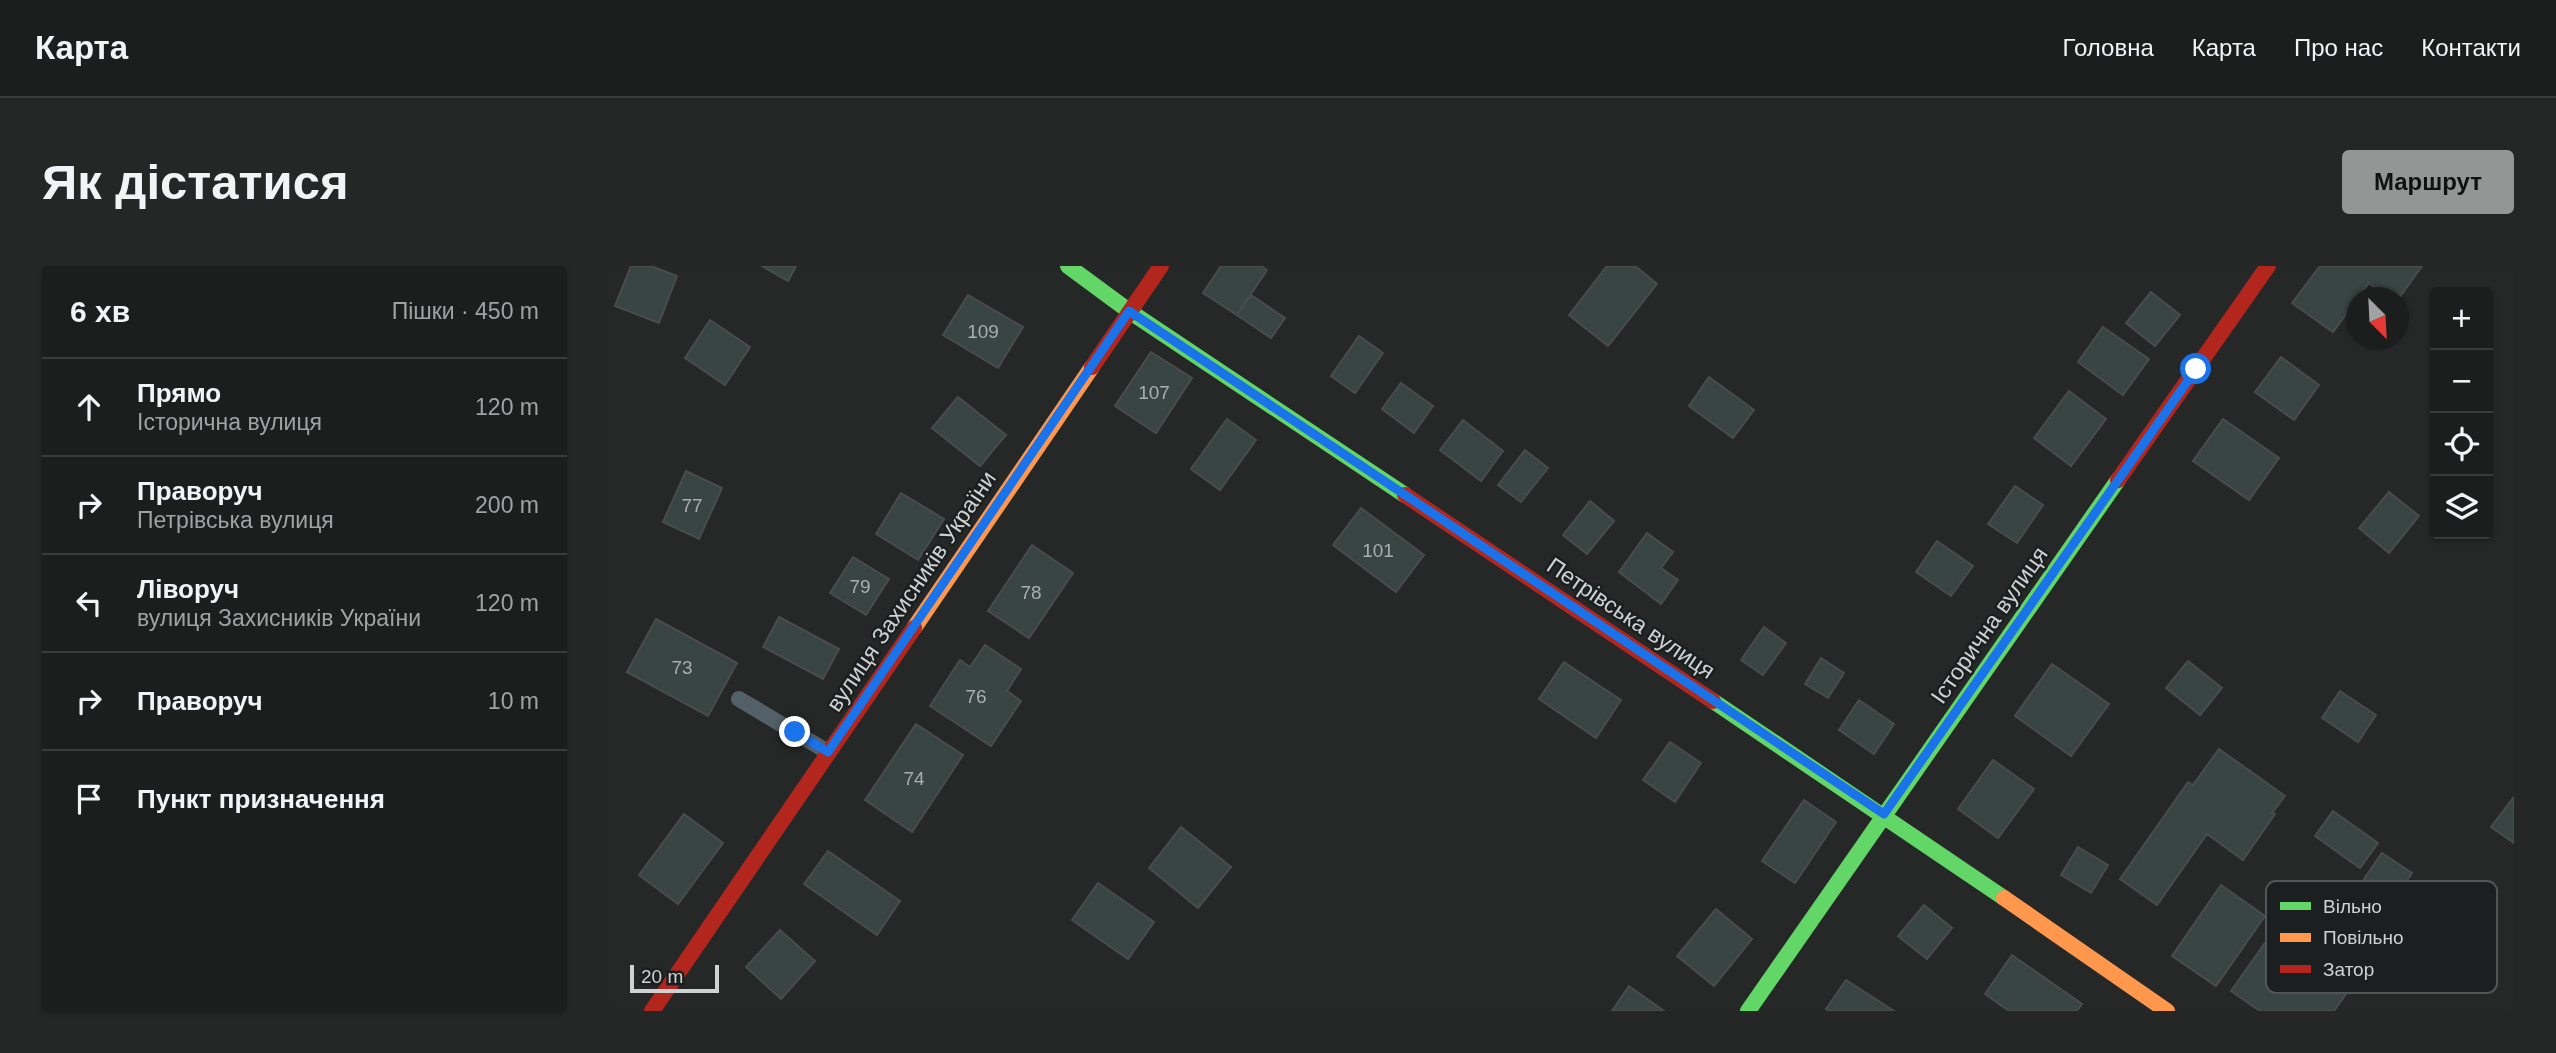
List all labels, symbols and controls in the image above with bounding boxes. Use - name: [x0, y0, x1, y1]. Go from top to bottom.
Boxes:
- text: Карта: [35, 29, 128, 66]
- text: Головна: [2063, 34, 2154, 61]
- text: Карта: [2192, 34, 2256, 61]
- text: Про нас: [2294, 34, 2383, 61]
- text: Контакти: [2421, 34, 2521, 61]
- button: Маршрут: [2342, 150, 2514, 214]
- text: Як дістатися: [42, 155, 349, 209]
- north arrow: [2346, 287, 2409, 350]
- map controls: [2430, 287, 2493, 539]
- button: +: [2430, 287, 2493, 350]
- text: 6 хв: [70, 295, 130, 328]
- text: Пішки · 450 m: [392, 298, 539, 324]
- house number: 109: [967, 321, 999, 342]
- button: −: [2430, 350, 2493, 413]
- route start: [2180, 353, 2211, 384]
- text: Прямо: [137, 378, 221, 408]
- house number: 107: [1138, 382, 1170, 403]
- icon: ahead: [70, 388, 108, 426]
- text: 120 m: [475, 394, 539, 420]
- text: Історична вулиця: [137, 409, 322, 435]
- button: locate: [2430, 413, 2493, 476]
- street label: вулиця Захисників України: [821, 466, 1001, 716]
- text: Праворуч: [137, 476, 263, 506]
- button: layers: [2430, 476, 2493, 539]
- icon: right: [70, 486, 108, 524]
- text: 200 m: [475, 492, 539, 518]
- house number: 77: [681, 495, 703, 516]
- text: Петрівська вулиця: [137, 507, 334, 533]
- house number: 101: [1362, 540, 1394, 561]
- street label: Історична вулиця: [1925, 542, 2053, 708]
- street label: Петрівська вулиця: [1542, 552, 1720, 684]
- text: Ліворуч: [137, 574, 239, 604]
- house number: 79: [849, 576, 871, 597]
- house number: 78: [1020, 582, 1042, 603]
- icon: left: [70, 584, 108, 622]
- text: 120 m: [475, 590, 539, 616]
- text: вулиця Захисників України: [137, 605, 421, 631]
- house number: 73: [671, 657, 693, 678]
- icon: right: [70, 682, 108, 720]
- text: Праворуч: [137, 686, 263, 716]
- house number: 76: [965, 686, 987, 707]
- text: 10 m: [488, 688, 539, 714]
- route end: [779, 716, 810, 747]
- house number: 74: [903, 768, 925, 789]
- icon: arrive: [70, 780, 108, 818]
- text: Пункт призначення: [137, 784, 385, 814]
- legend: [2266, 881, 2497, 993]
- text: Вільно: [2323, 896, 2382, 917]
- text: Повільно: [2323, 927, 2404, 948]
- text: Затор: [2323, 959, 2374, 980]
- scale bar: [630, 962, 719, 994]
- text: 20 m: [641, 966, 683, 987]

